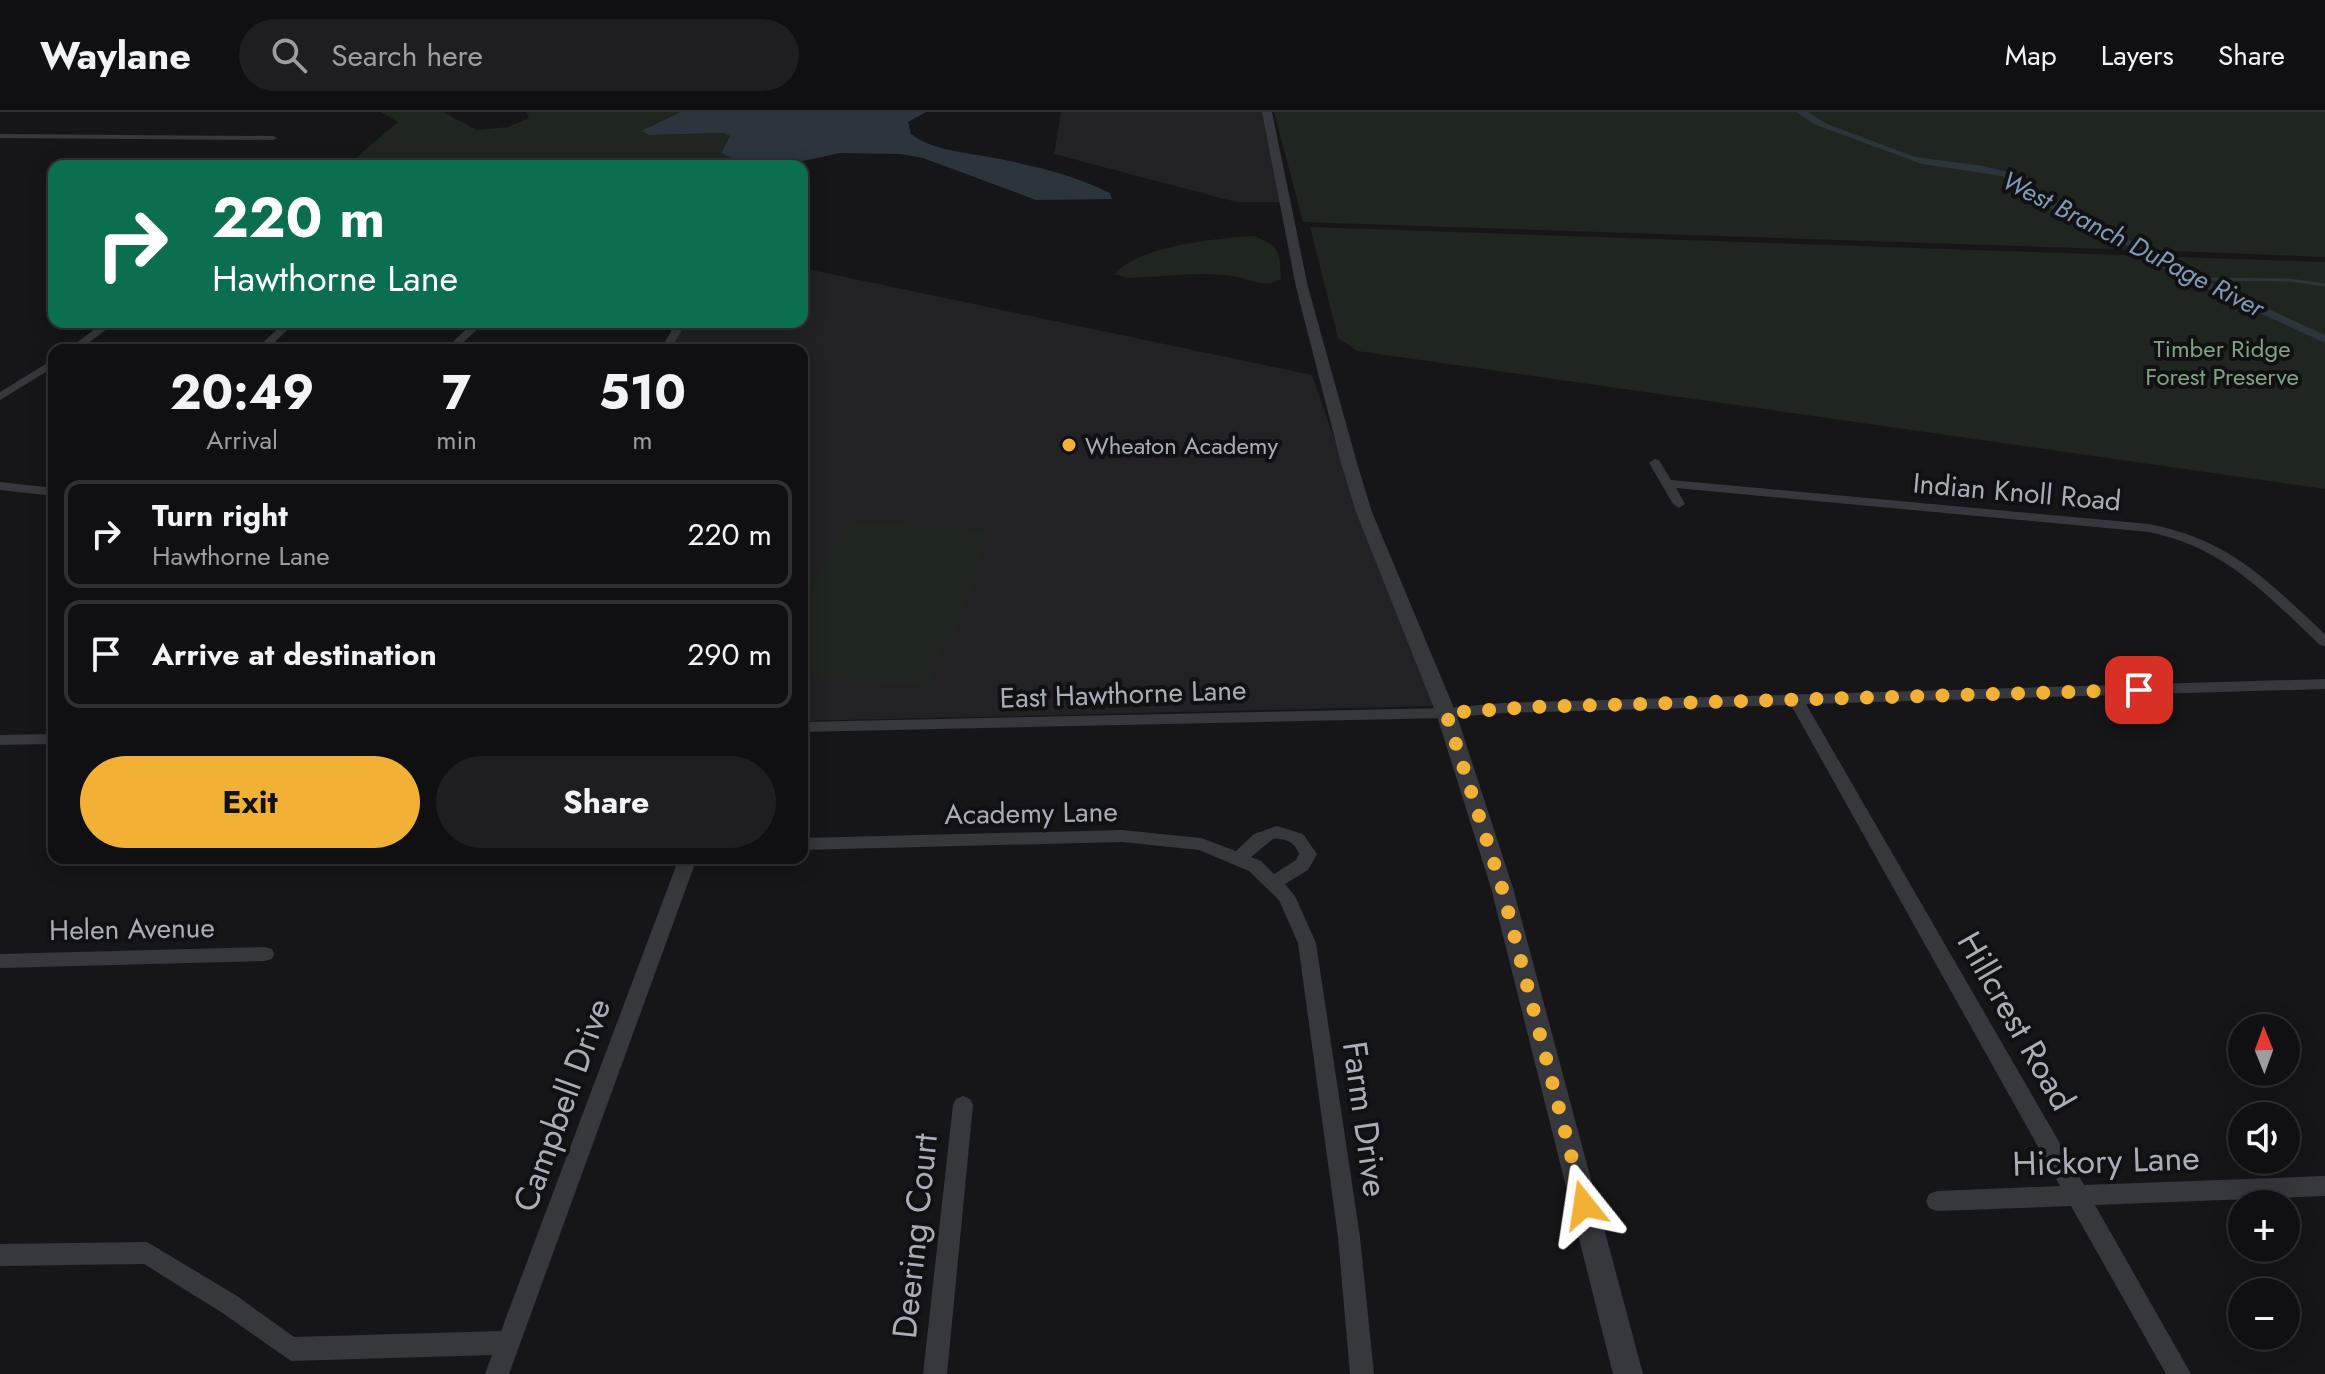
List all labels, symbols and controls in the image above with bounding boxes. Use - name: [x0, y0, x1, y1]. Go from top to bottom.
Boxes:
- search box: [239, 19, 799, 91]
- text: Waylane: [40, 28, 191, 83]
- icon: search: [267, 33, 311, 77]
- text: Search here: [331, 34, 483, 77]
- text: Map: [2005, 35, 2057, 76]
- text: Layers: [2101, 35, 2174, 76]
- text: Share: [2218, 35, 2285, 76]
- water label: West Branch DuPage River: [1995, 161, 2272, 327]
- text: 220 m: [212, 177, 385, 258]
- icon: right: [80, 192, 184, 296]
- text: Hawthorne Lane: [212, 252, 458, 304]
- park label: Timber Ridge Forest Preserve: [2145, 331, 2299, 394]
- text: 20:49: [170, 358, 314, 427]
- text: 7: [442, 358, 471, 427]
- text: 510: [599, 358, 686, 427]
- text: Arrival: [206, 421, 278, 459]
- text: min: [436, 421, 477, 459]
- text: m: [632, 421, 653, 459]
- place label: Wheaton Academy: [1085, 428, 1278, 463]
- marker: Wheaton Academy: [1060, 436, 1078, 454]
- street label: Indian Knoll Road: [1911, 462, 2123, 522]
- text: Turn right: [152, 494, 288, 537]
- icon: right: [84, 512, 128, 556]
- text: 220 m: [687, 513, 772, 556]
- text: Hawthorne Lane: [152, 537, 330, 575]
- icon: arrive: [84, 632, 128, 676]
- text: Arrive at destination: [152, 633, 437, 676]
- text: 290 m: [687, 633, 772, 676]
- pin: [2105, 656, 2173, 724]
- icon: arrive: [2117, 668, 2161, 712]
- street label: East Hawthorne Lane: [999, 669, 1247, 719]
- button: Exit: [80, 756, 420, 848]
- button: Share: [436, 756, 776, 848]
- street label: Academy Lane: [944, 791, 1118, 835]
- street label: Helen Avenue: [49, 907, 215, 951]
- street label: Hillcrest Road: [1945, 923, 2087, 1119]
- street label: Campbell Drive: [501, 991, 623, 1219]
- north arrow: [2228, 1014, 2300, 1086]
- map controls: [2228, 1014, 2300, 1350]
- street label: Farm Drive: [1330, 1038, 1400, 1200]
- button: sound: [2228, 1102, 2300, 1174]
- street label: Deering Court: [880, 1131, 950, 1341]
- street label: Hickory Lane: [2012, 1133, 2200, 1189]
- position arrow: [1542, 1163, 1626, 1247]
- button: +: [2228, 1190, 2300, 1262]
- button: −: [2228, 1278, 2300, 1350]

